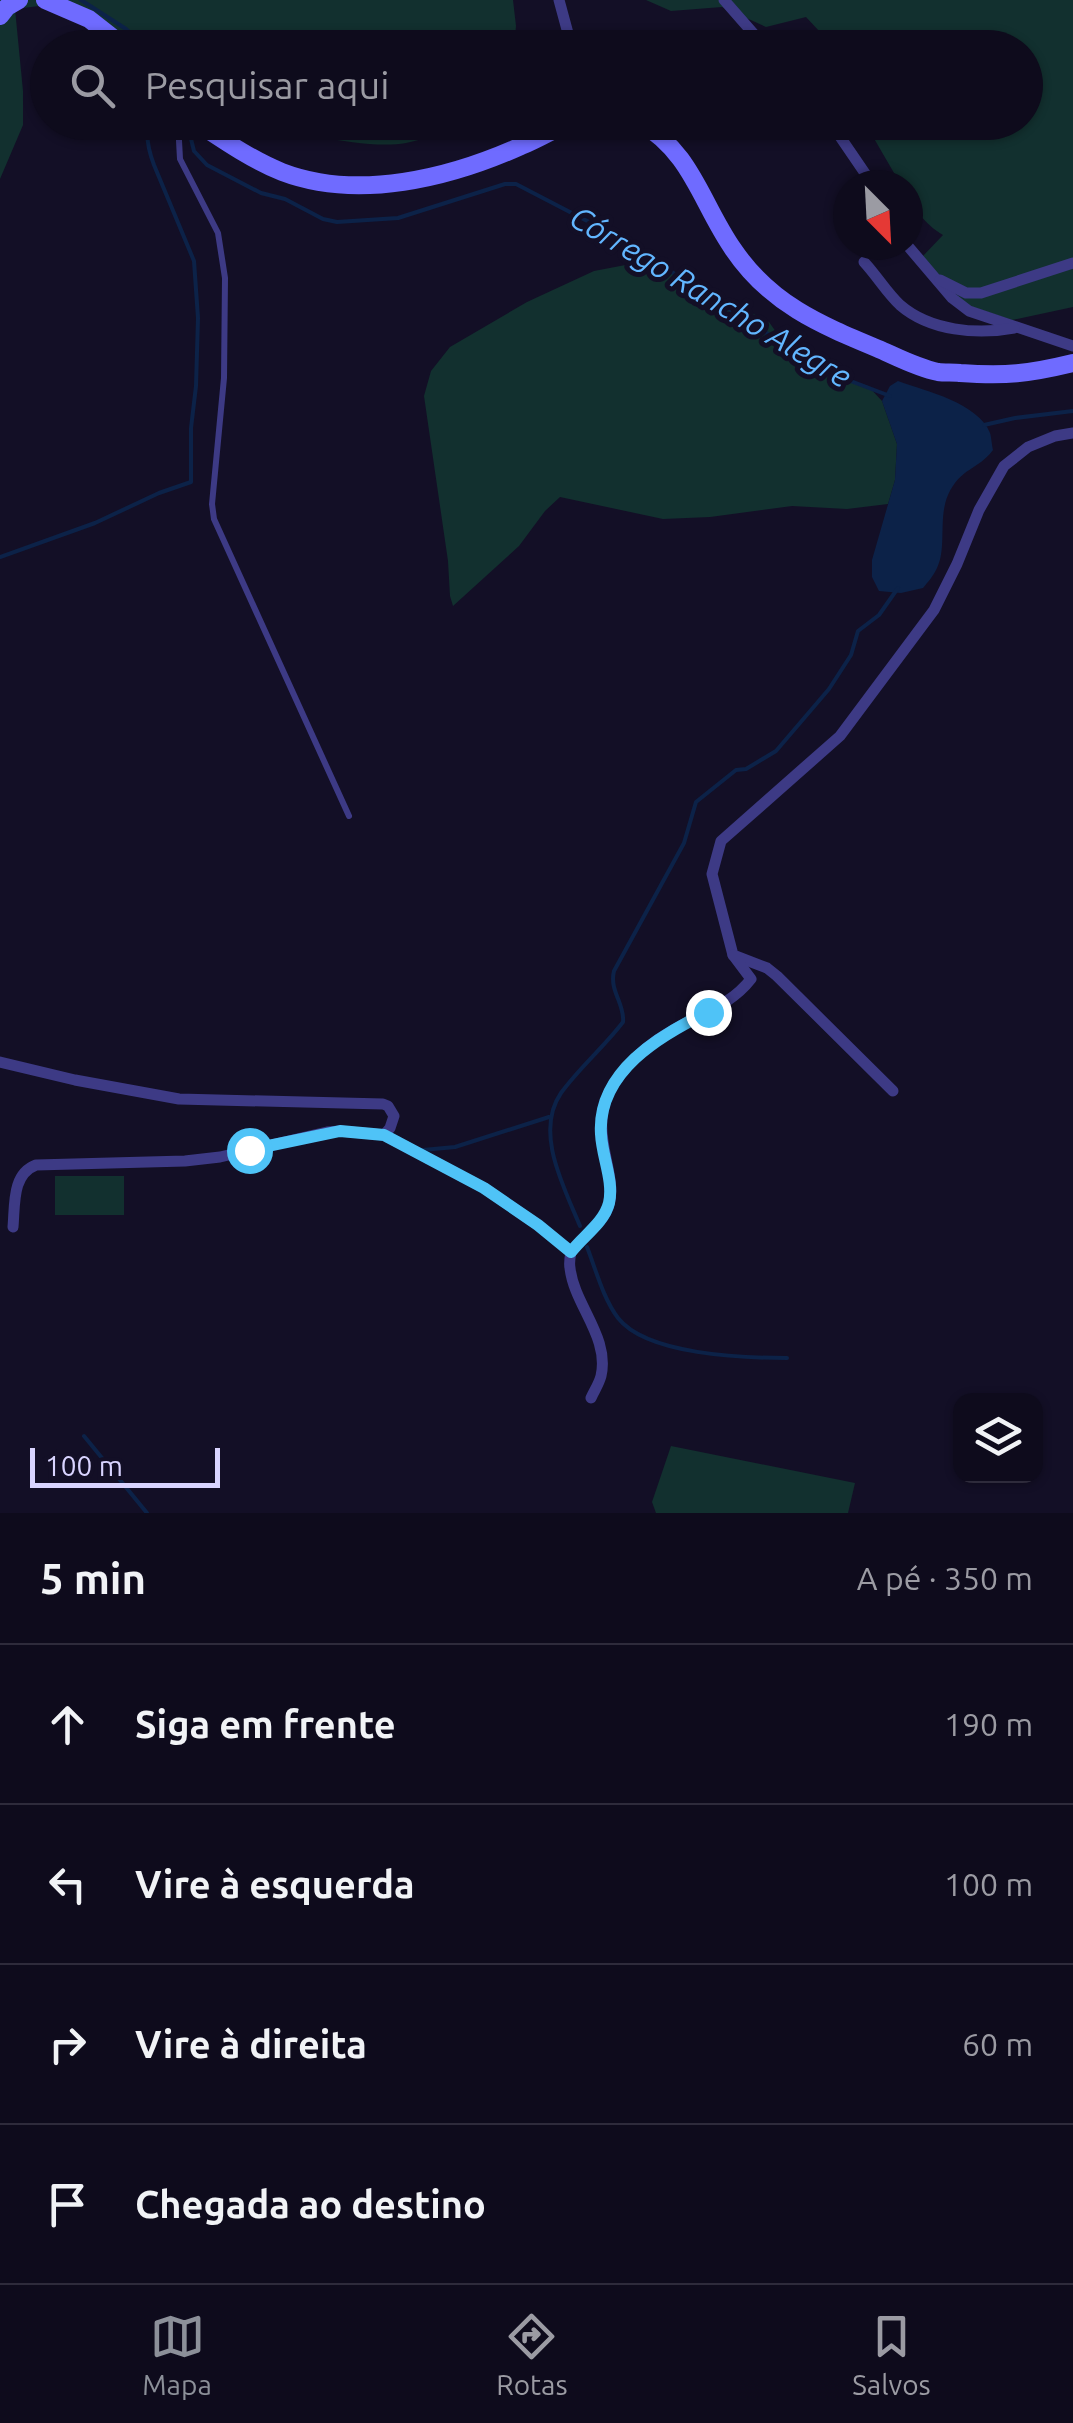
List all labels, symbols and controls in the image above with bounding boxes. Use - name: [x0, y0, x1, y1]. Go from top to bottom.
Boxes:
- search box: [30, 30, 1043, 140]
- icon: search: [65, 58, 120, 113]
- text: Pesquisar aqui: [145, 64, 389, 106]
- north arrow: [833, 170, 923, 260]
- water label: Córrego Rancho Alegre: [564, 198, 858, 394]
- route end: [686, 990, 732, 1036]
- route start: [227, 1128, 273, 1174]
- map controls: [953, 1393, 1043, 1483]
- button: layers: [953, 1393, 1043, 1483]
- scale bar: [30, 1443, 220, 1488]
- text: 100 m: [45, 1450, 123, 1481]
- text: 5 min: [40, 1555, 146, 1602]
- text: A pé · 350 m: [857, 1560, 1033, 1596]
- icon: ahead: [40, 1697, 95, 1752]
- text: Siga em frente: [135, 1703, 396, 1745]
- text: 190 m: [944, 1706, 1033, 1742]
- icon: left: [40, 1857, 95, 1912]
- text: Vire à esquerda: [135, 1863, 415, 1905]
- text: 100 m: [944, 1866, 1033, 1902]
- icon: right: [40, 2017, 95, 2072]
- text: Vire à direita: [135, 2023, 367, 2065]
- text: 60 m: [962, 2026, 1033, 2062]
- icon: arrive: [40, 2177, 95, 2232]
- text: Chegada ao destino: [135, 2183, 486, 2225]
- tab: Mapa: [142, 2309, 212, 2400]
- tab: Rotas: [496, 2309, 568, 2400]
- tab: Salvos: [852, 2309, 931, 2400]

